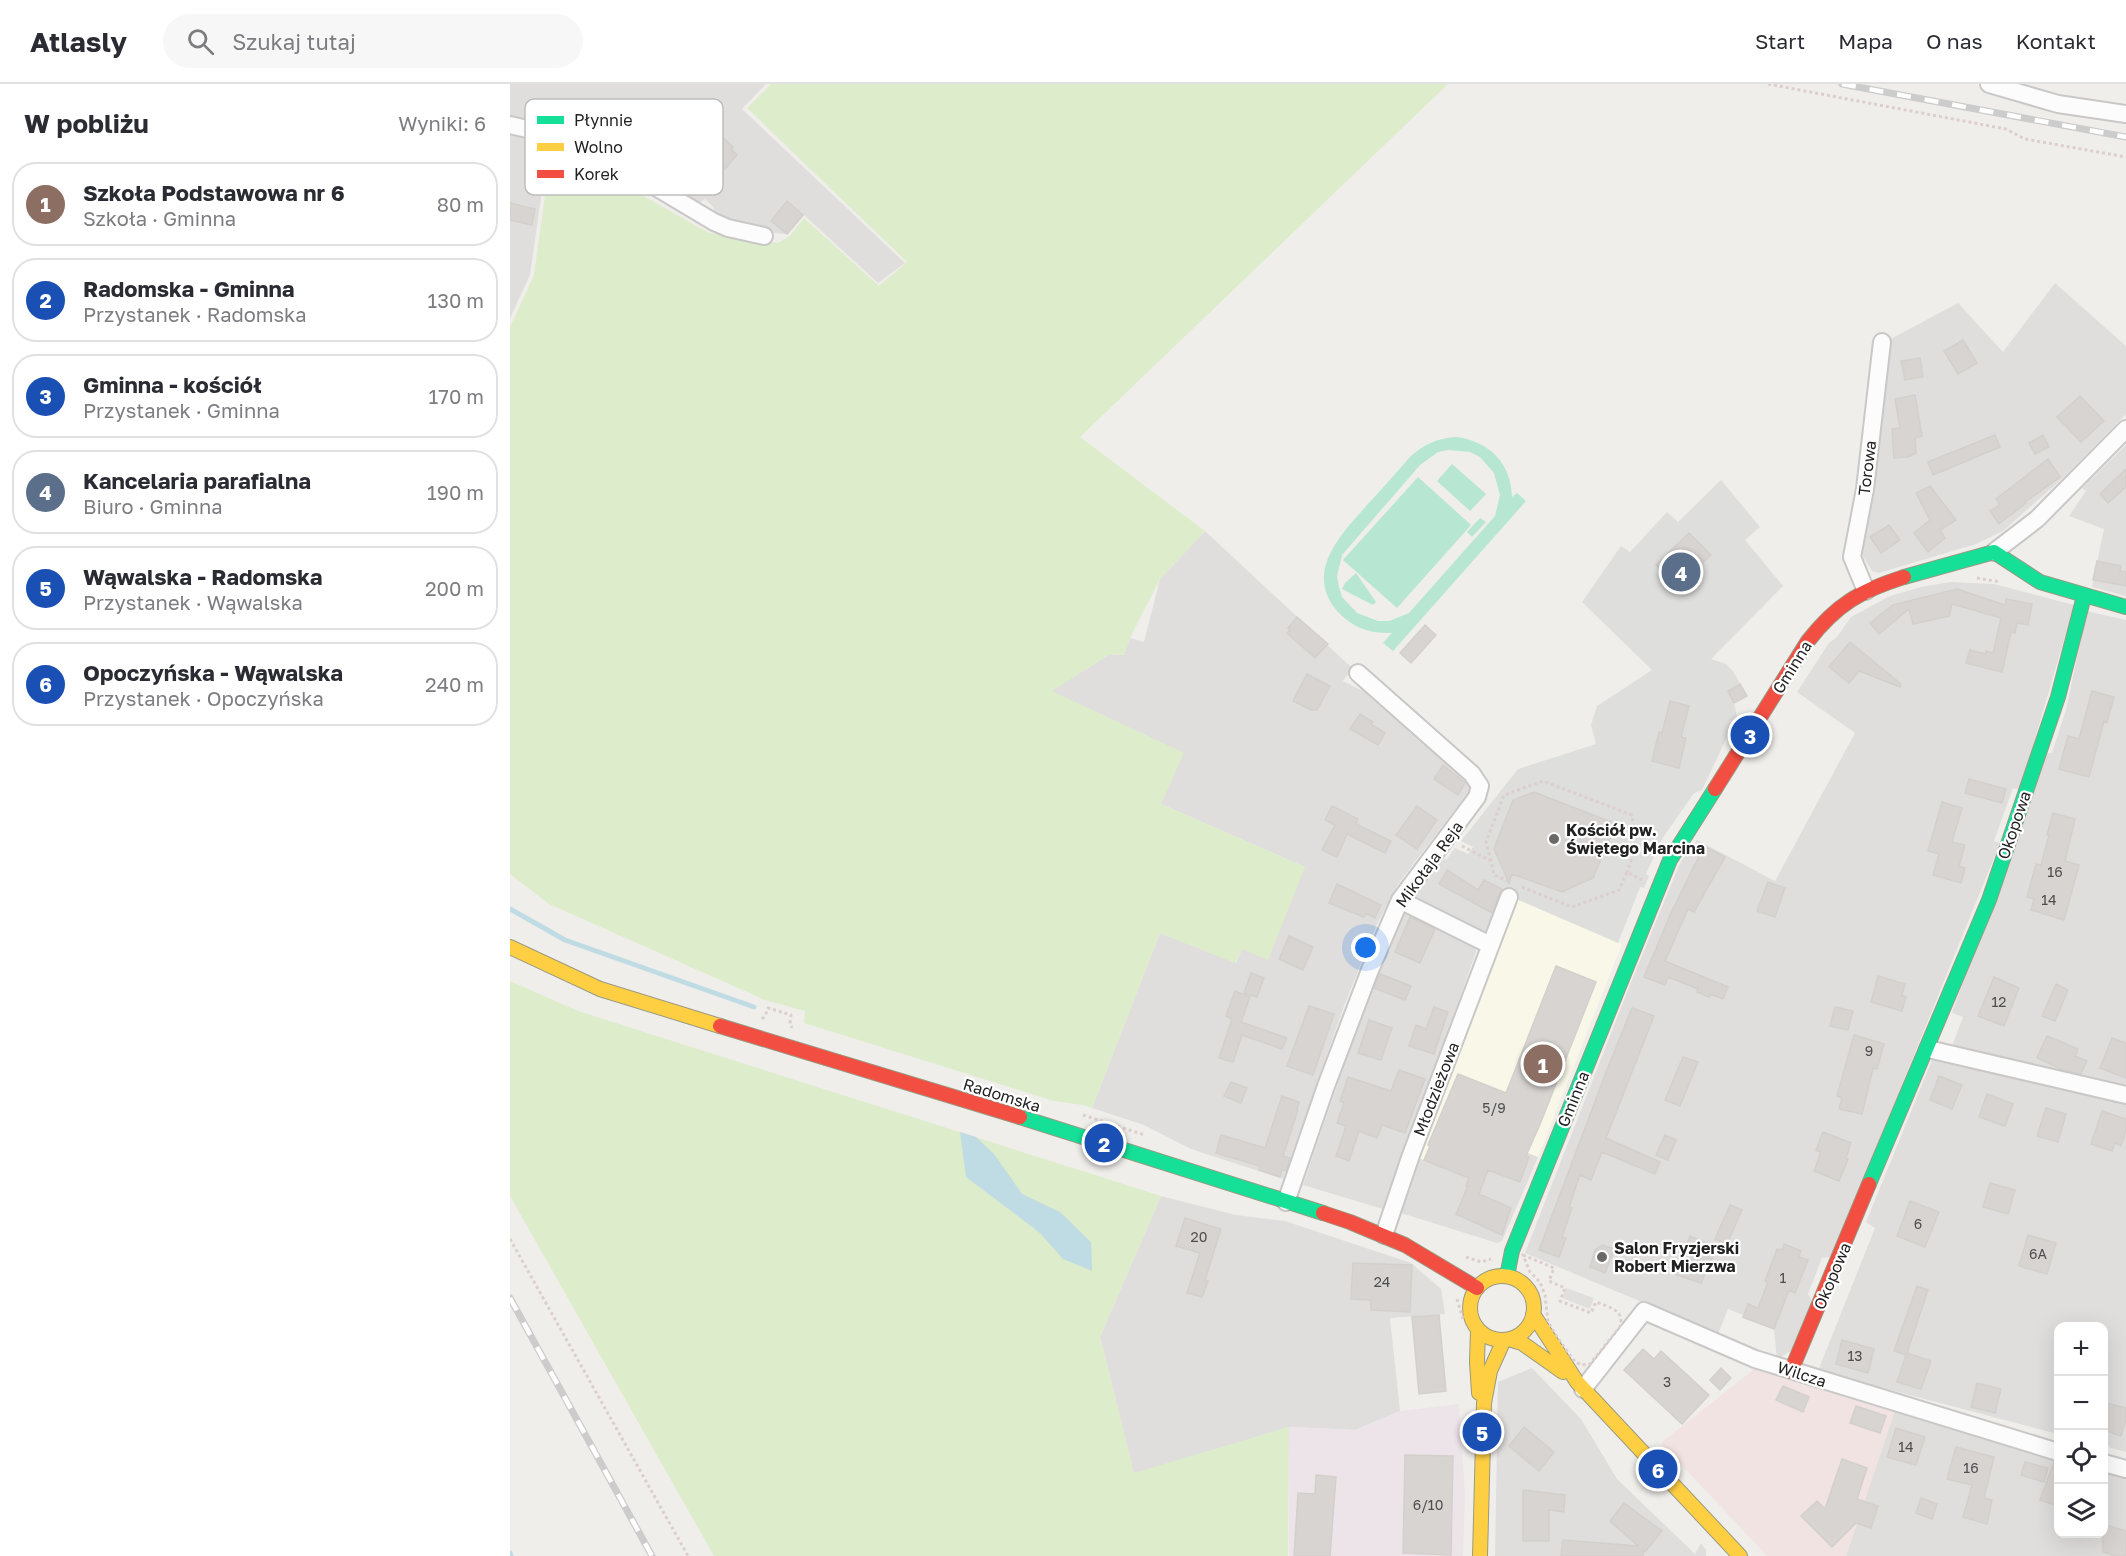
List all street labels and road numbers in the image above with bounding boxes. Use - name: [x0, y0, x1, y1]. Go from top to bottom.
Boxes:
- street label: Torowa: [1854, 439, 1880, 497]
- street label: Gminna: [1768, 637, 1816, 697]
- street label: Okopowa: [1993, 788, 2035, 862]
- street label: Mikołaja Reja: [1391, 817, 1467, 911]
- street label: Młodzieżowa: [1409, 1039, 1463, 1139]
- street label: Gminna: [1553, 1068, 1593, 1130]
- street label: Radomska: [961, 1074, 1043, 1116]
- street label: Okopowa: [1809, 1239, 1855, 1313]
- street label: Wilcza: [1775, 1357, 1829, 1391]

